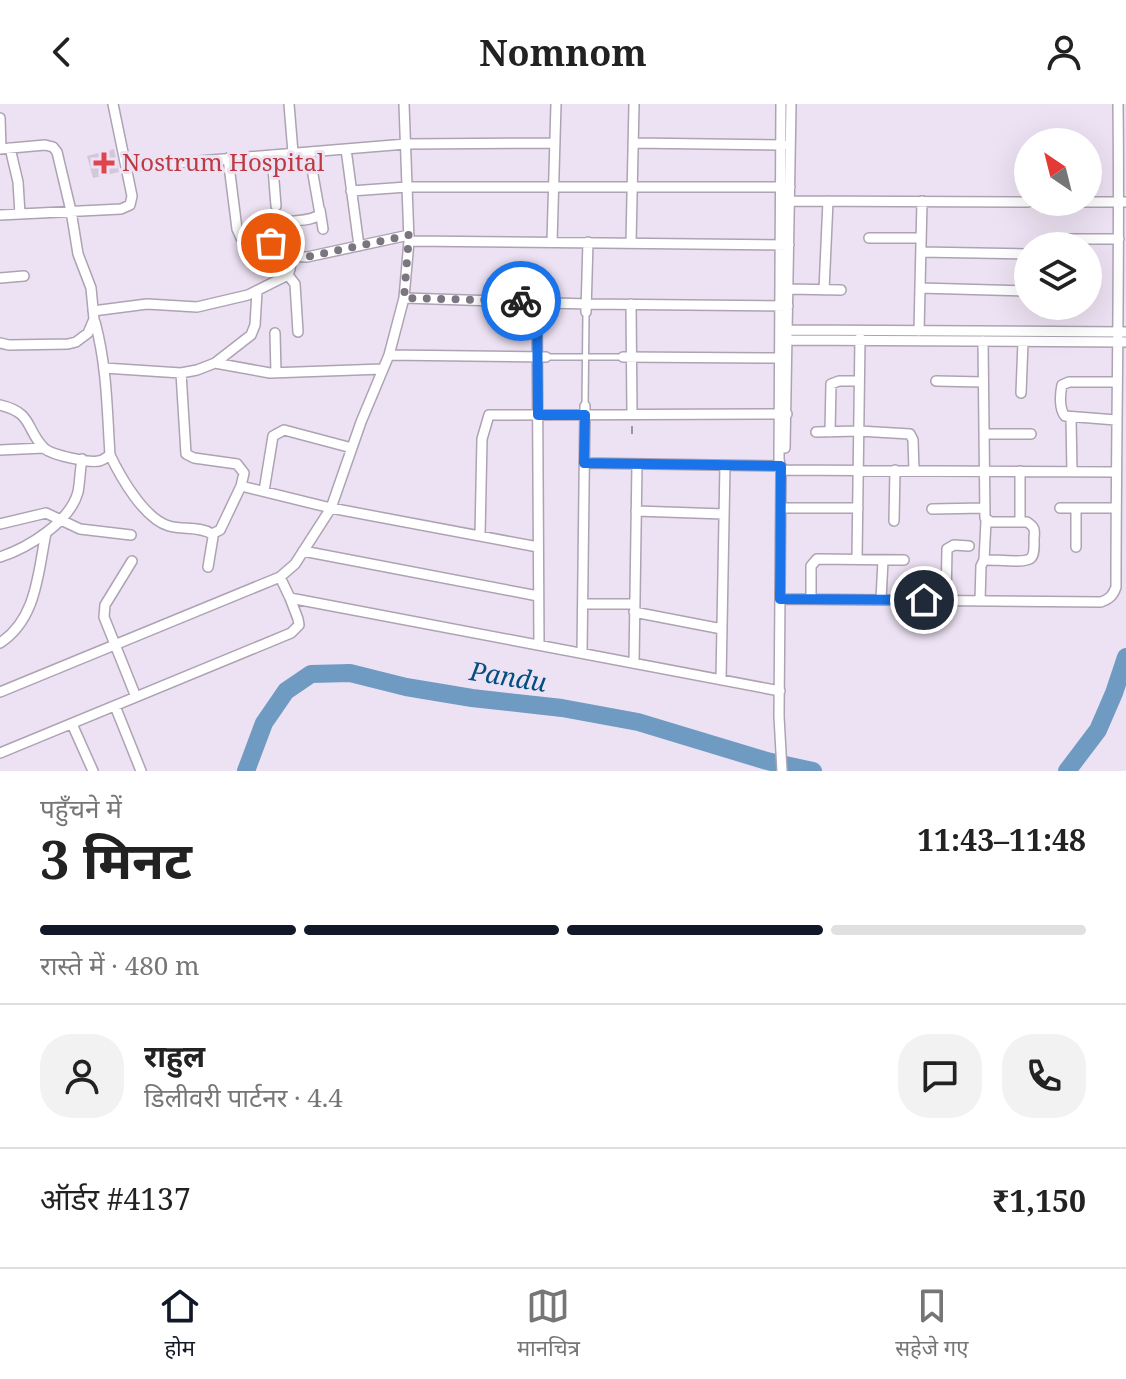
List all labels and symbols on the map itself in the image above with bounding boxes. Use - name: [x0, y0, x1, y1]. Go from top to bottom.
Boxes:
- north arrow: [1014, 128, 1102, 216]
- place label: Nostrum Hospital: [122, 145, 325, 178]
- marker: Nostrum Hospital: [93, 152, 115, 174]
- pin: [237, 209, 305, 277]
- courier: [481, 261, 561, 341]
- pin: [890, 566, 958, 634]
- water label: Pandu: [466, 652, 550, 700]

